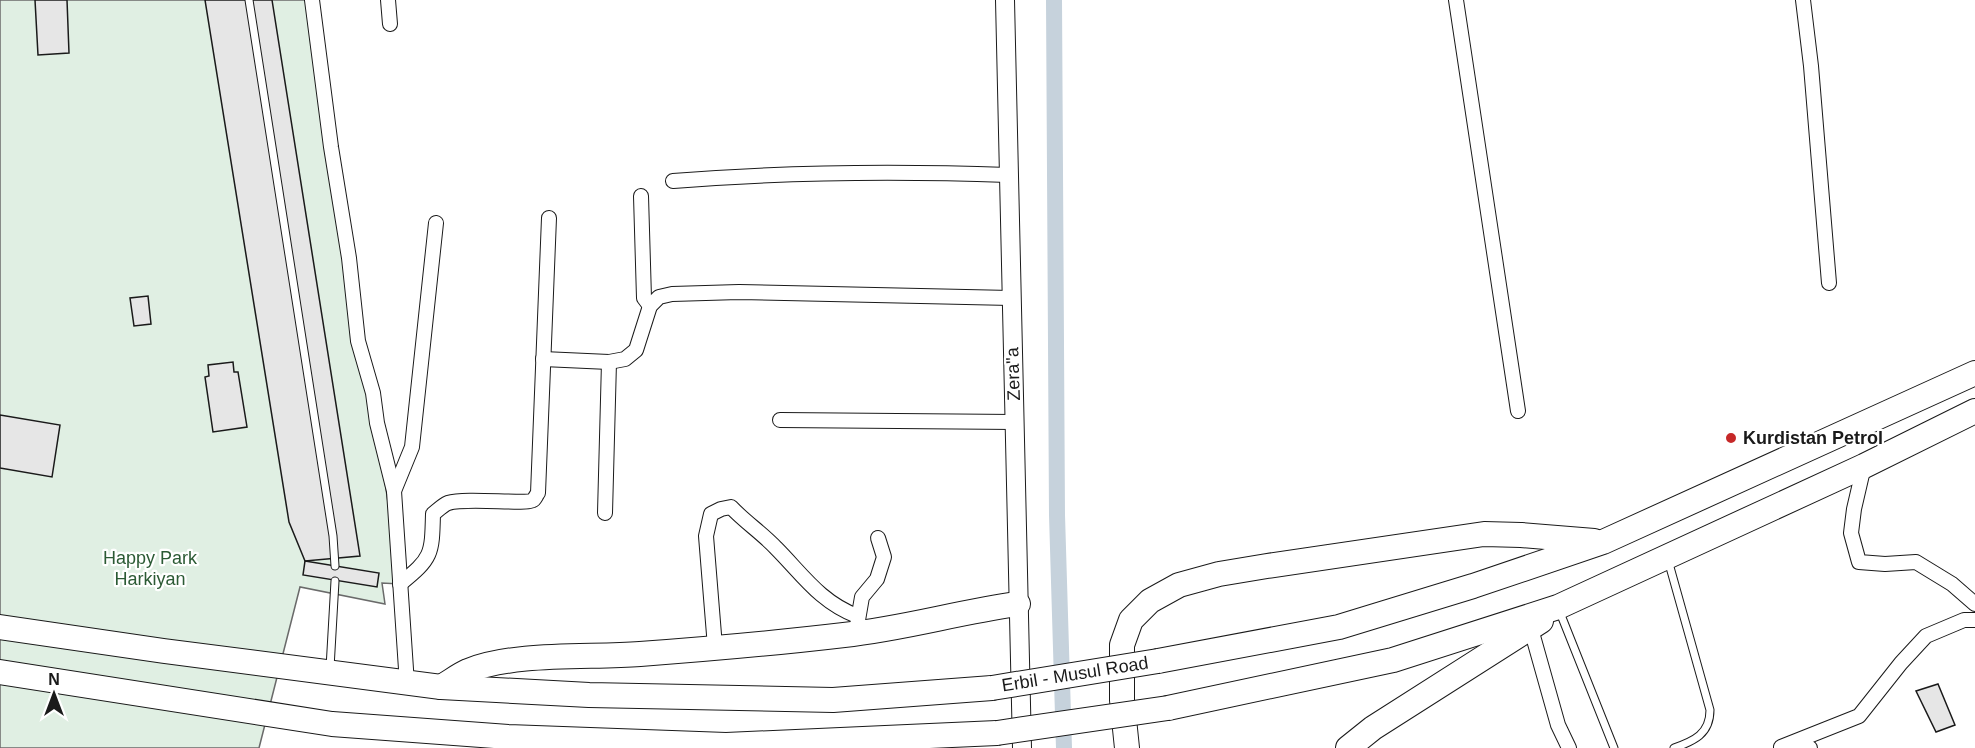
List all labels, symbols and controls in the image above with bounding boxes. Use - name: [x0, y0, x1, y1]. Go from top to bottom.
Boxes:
- street label: Zera"a: [1002, 346, 1024, 401]
- place label: Kurdistan Petrol: [1743, 428, 1883, 448]
- marker: Kurdistan Petrol: [1724, 431, 1738, 445]
- park label: Happy Park Harkiyan: [103, 548, 198, 589]
- street label: Erbil - Musul Road: [1000, 653, 1150, 695]
- north arrow: [24, 664, 84, 724]
- text: N: [48, 671, 60, 688]

